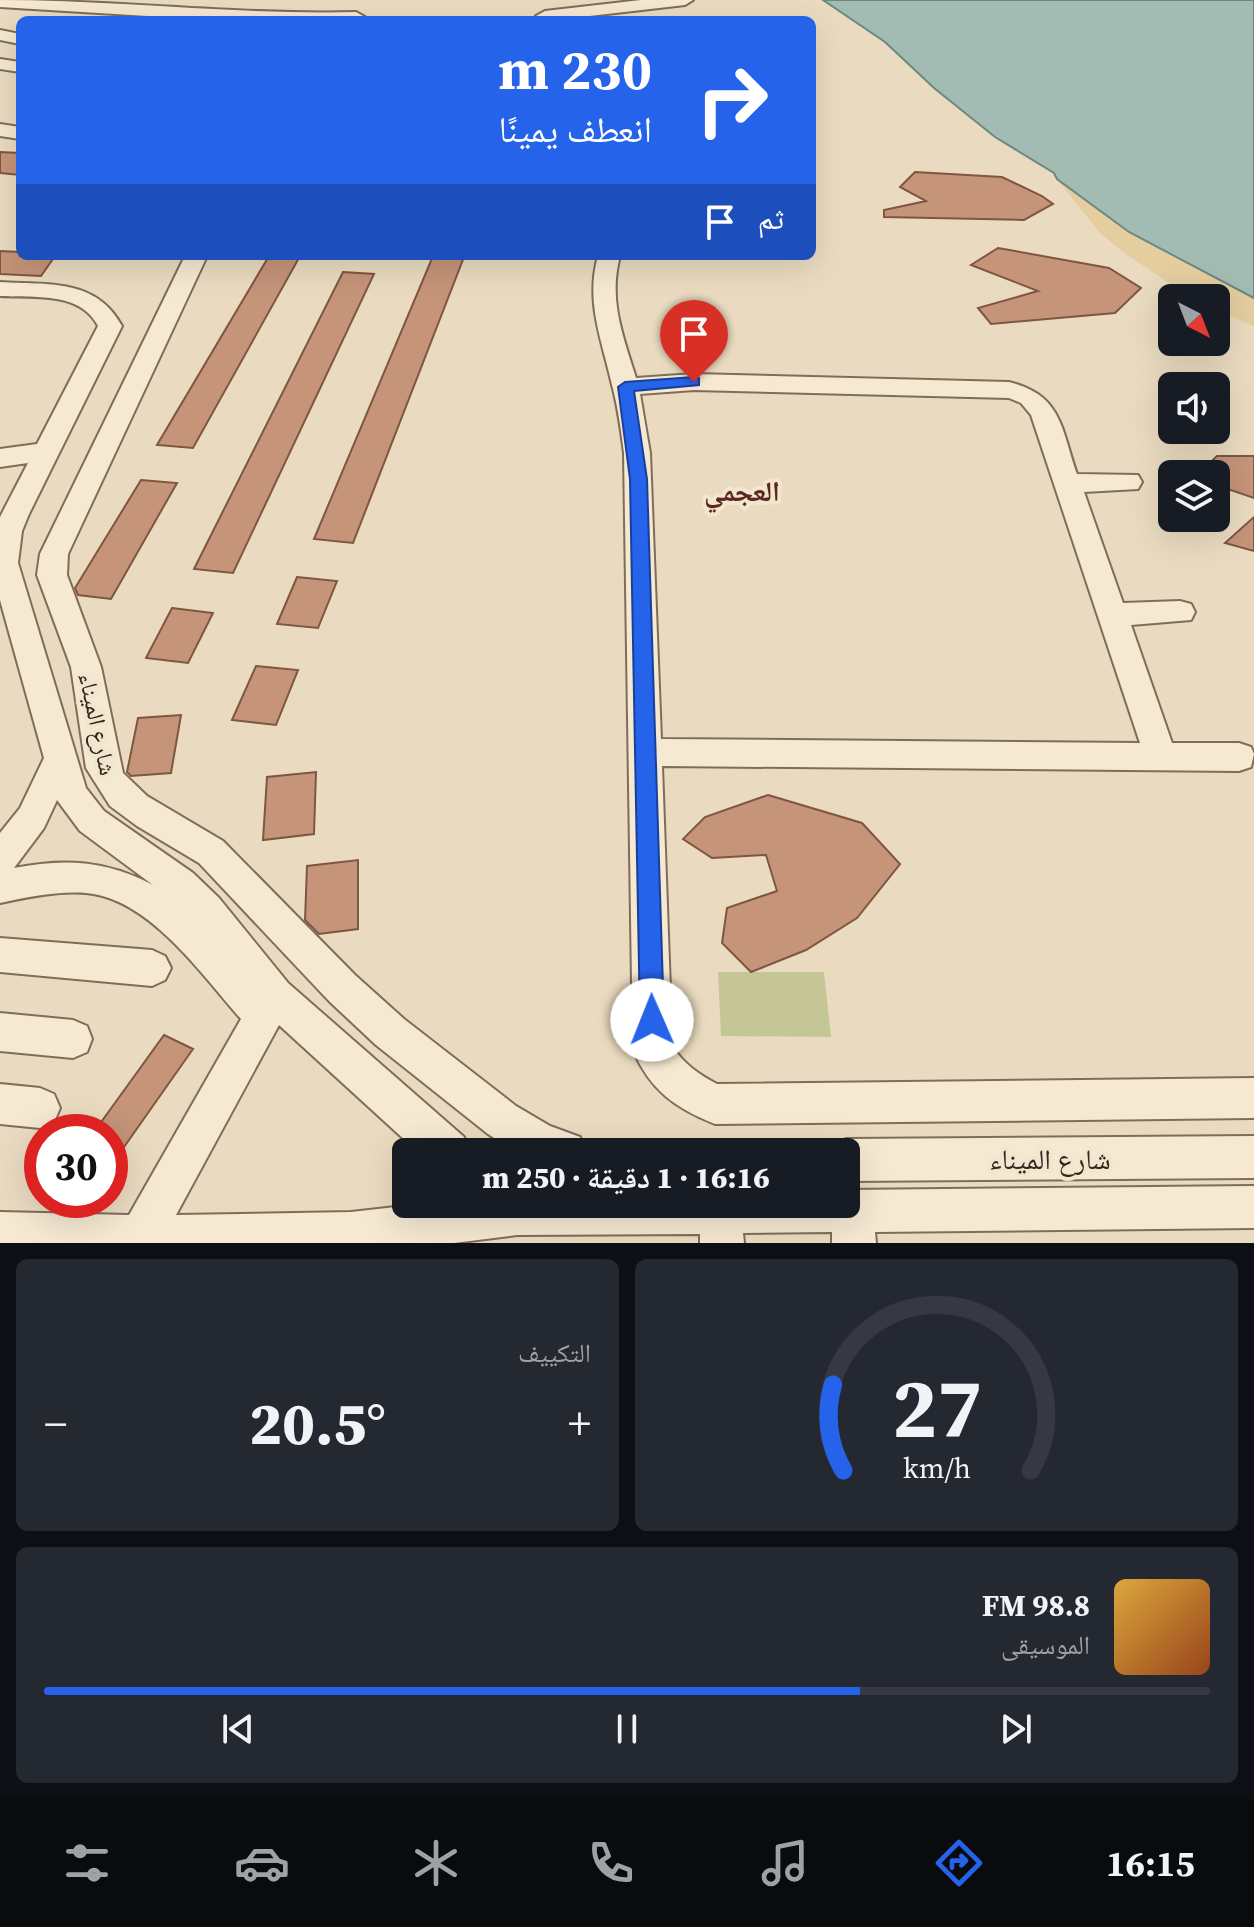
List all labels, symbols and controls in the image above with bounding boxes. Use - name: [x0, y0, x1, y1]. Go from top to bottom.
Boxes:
- text: 230 m: [498, 31, 652, 108]
- icon: right: [680, 48, 784, 152]
- text: انعطف يمينًا: [498, 105, 652, 154]
- text: ثم: [758, 198, 784, 239]
- icon: arrive: [698, 200, 742, 244]
- north arrow: [1158, 284, 1230, 356]
- map controls: [1158, 284, 1230, 532]
- pin: [660, 300, 728, 382]
- icon: arrive: [672, 312, 716, 356]
- button: sound: [1158, 372, 1230, 444]
- button: layers: [1158, 460, 1230, 532]
- district label: العجمي: [704, 472, 780, 514]
- street label: شارع الميناء: [71, 670, 125, 778]
- position arrow: [610, 978, 694, 1062]
- speed limit sign: 30: [24, 1114, 128, 1218]
- street label: شارع الميناء: [989, 1140, 1111, 1178]
- text: 16:16 · 1 دقيقة · 250 m: [482, 1157, 770, 1198]
- text: التكييف: [518, 1335, 591, 1371]
- text: 27: [891, 1351, 982, 1465]
- text: 20.5°: [249, 1382, 386, 1464]
- text: −: [44, 1393, 67, 1454]
- text: +: [568, 1393, 591, 1454]
- text: km/h: [902, 1448, 971, 1488]
- text: 98.8 FM: [982, 1585, 1090, 1626]
- text: الموسيقى: [1001, 1627, 1090, 1663]
- icon: previous: [216, 1707, 260, 1751]
- icon: pause: [605, 1707, 649, 1751]
- icon: next: [994, 1707, 1038, 1751]
- icon: filters: [59, 1835, 115, 1891]
- icon: car: [234, 1835, 290, 1891]
- icon: climate: [408, 1835, 464, 1891]
- icon: phone: [583, 1835, 639, 1891]
- icon: music: [757, 1835, 813, 1891]
- icon: directions: [931, 1835, 987, 1891]
- text: 16:15: [1106, 1839, 1195, 1888]

